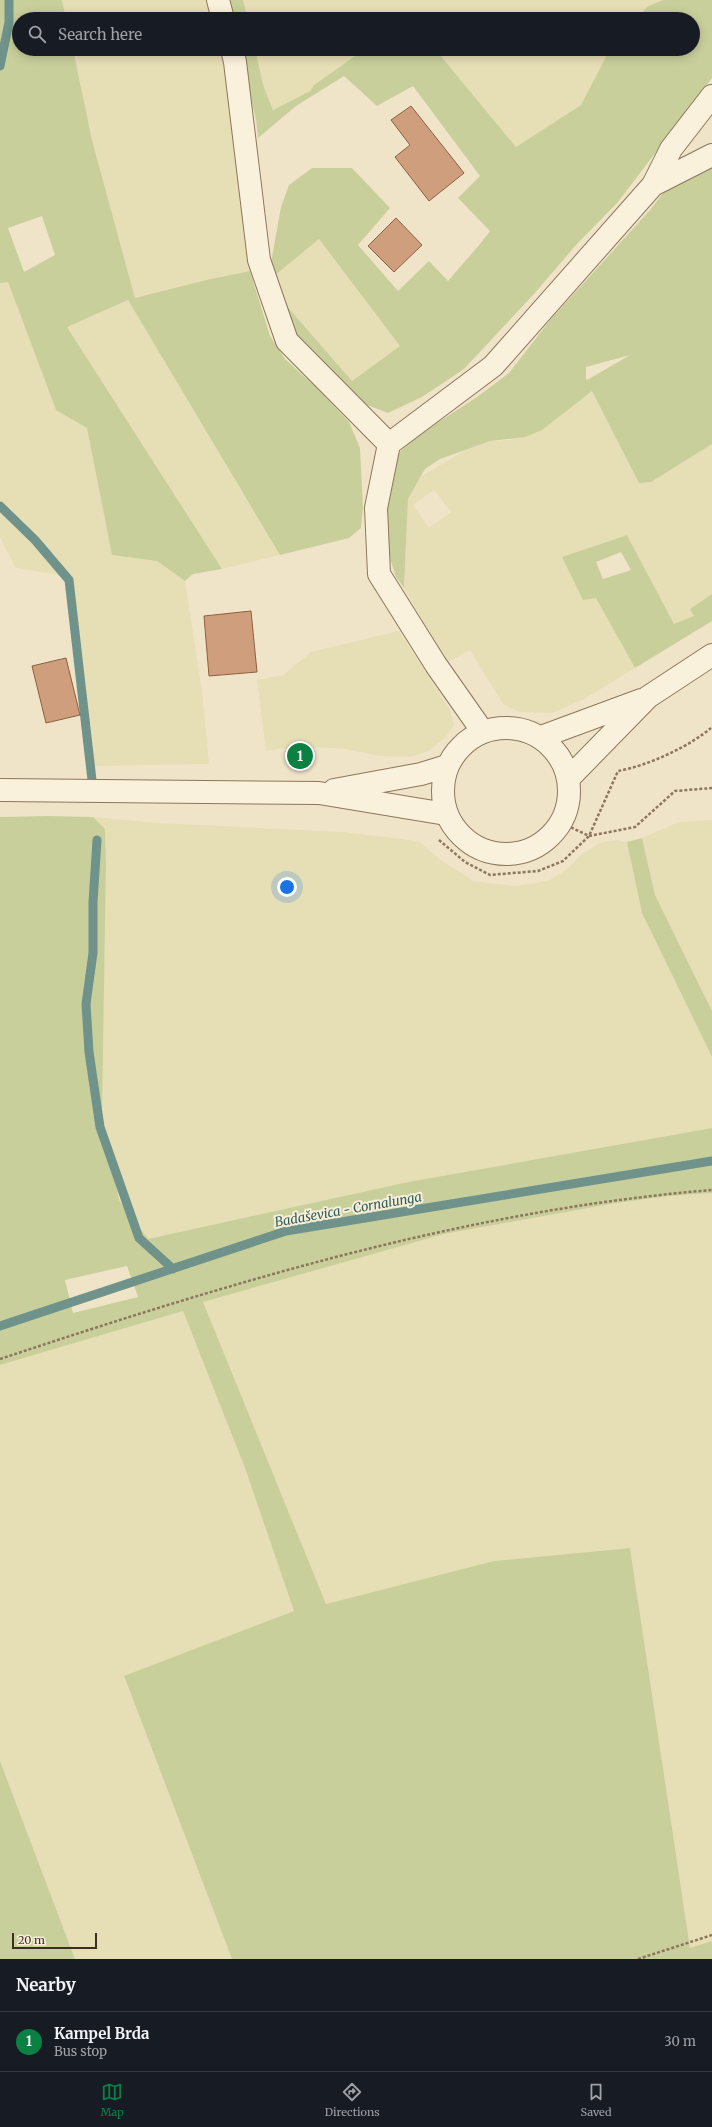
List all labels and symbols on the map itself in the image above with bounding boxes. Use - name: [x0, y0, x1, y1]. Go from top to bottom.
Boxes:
- pin: 1: [287, 741, 313, 771]
- your location: [277, 877, 297, 897]
- water label: Badaševica - Cornalunga: [273, 1188, 423, 1231]
- scale bar: [12, 1931, 97, 1950]

